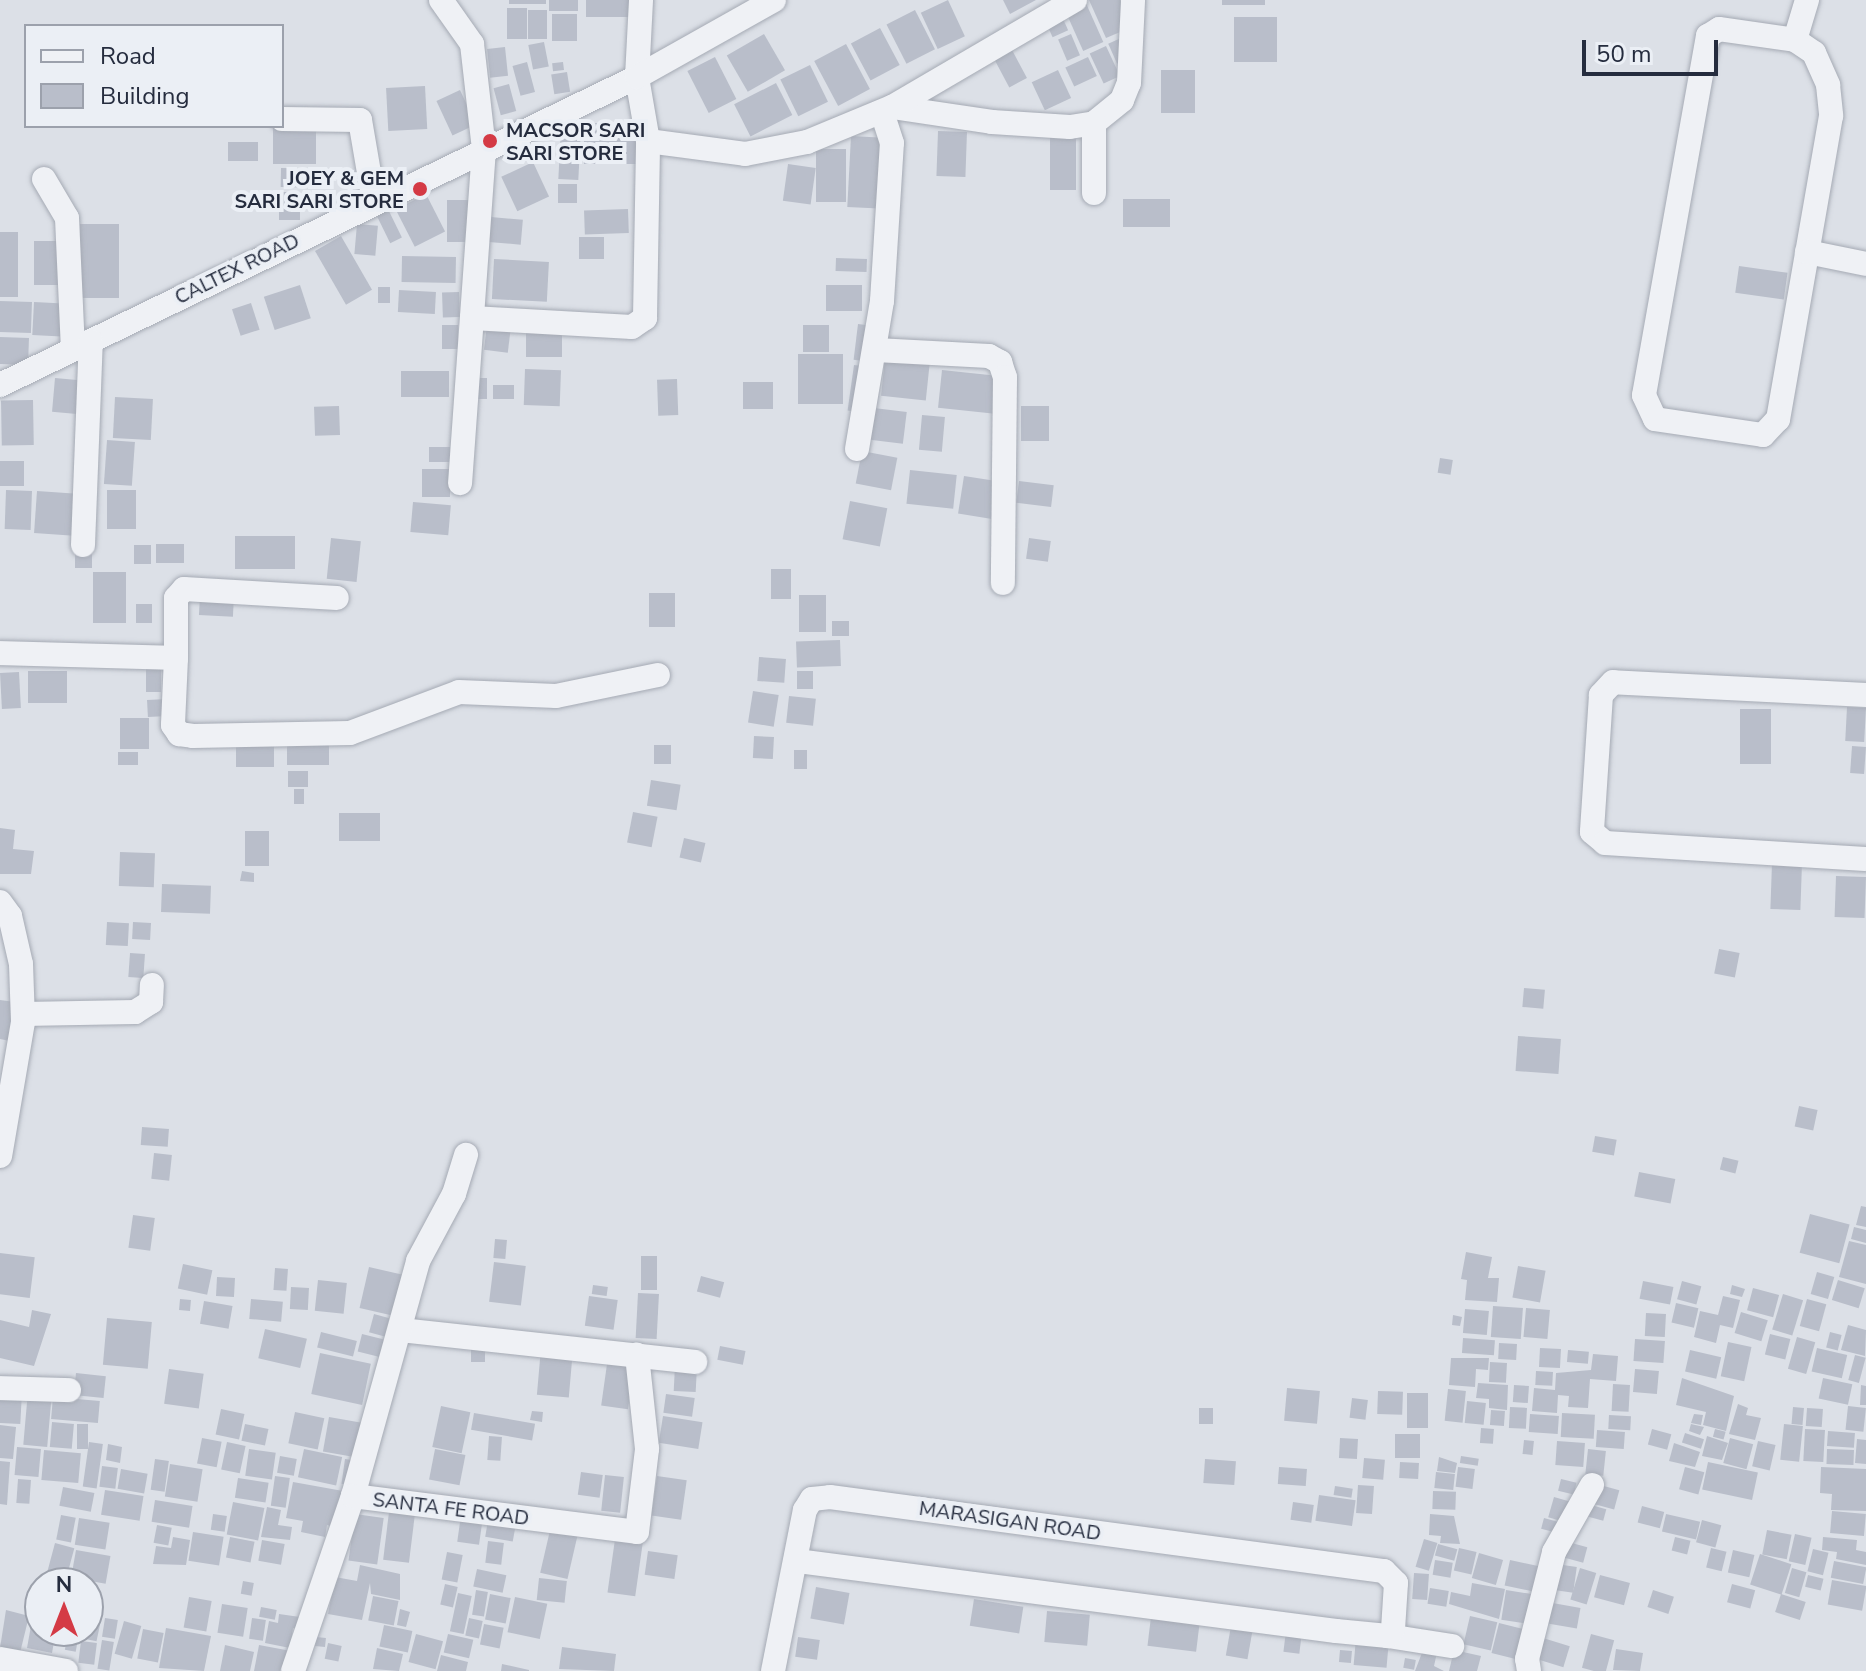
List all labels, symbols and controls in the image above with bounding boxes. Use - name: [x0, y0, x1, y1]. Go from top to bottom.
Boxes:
- legend: [24, 24, 284, 128]
- scale bar: [1586, 24, 1722, 74]
- text: 50 m: [1596, 38, 1652, 70]
- text: Road: [100, 40, 156, 72]
- text: Building: [100, 80, 190, 112]
- place label: MACSOR SARI SARI STORE: [506, 118, 645, 165]
- marker: MACSOR SARI SARI STORE: [481, 132, 499, 150]
- place label: JOEY & GEM SARI SARI STORE: [234, 166, 404, 213]
- marker: JOEY & GEM SARI SARI STORE: [411, 180, 429, 198]
- street label: CALTEX ROAD: [171, 229, 303, 309]
- street label: SANTA FE ROAD: [371, 1487, 531, 1531]
- street label: MARASIGAN ROAD: [917, 1496, 1103, 1546]
- north arrow: [24, 1567, 104, 1647]
- text: N: [56, 1570, 72, 1600]

